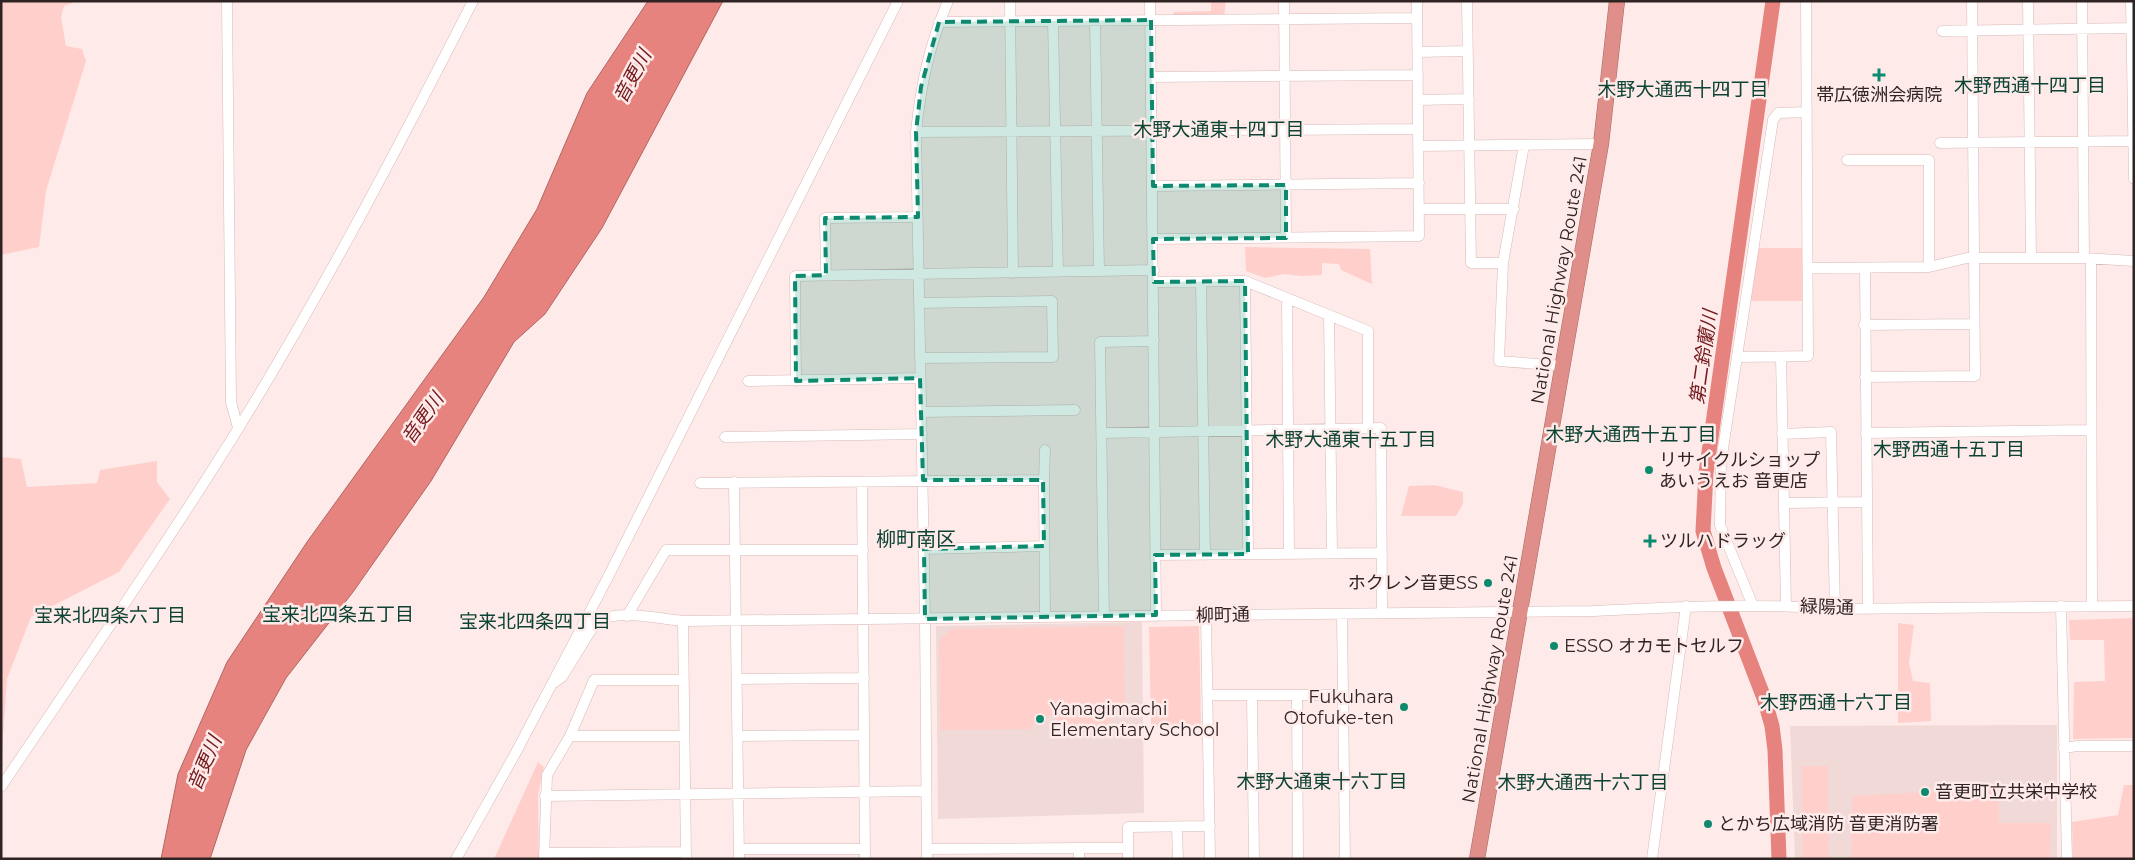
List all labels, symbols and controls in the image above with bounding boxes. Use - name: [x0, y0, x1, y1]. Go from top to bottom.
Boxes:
- water label: 音更川: [609, 44, 657, 107]
- marker: 帯広徳洲会病院: [1872, 68, 1886, 82]
- district label: 木野西通十四丁目: [1954, 74, 2106, 97]
- district label: 木野大通西十四丁目: [1597, 78, 1769, 101]
- place label: 帯広徳洲会病院: [1816, 84, 1942, 106]
- district label: 木野大通東十四丁目: [1133, 118, 1305, 141]
- street label: National Highway Route 241: [1526, 154, 1592, 406]
- water label: 第二鈴蘭川: [1685, 306, 1722, 406]
- water label: 音更川: [397, 387, 449, 448]
- district label: 木野大通西十五丁目: [1545, 423, 1717, 446]
- district label: 木野大通東十五丁目: [1265, 428, 1437, 451]
- district label: 木野西通十五丁目: [1873, 438, 2025, 461]
- place label: リサイクルショップ あいうえお 音更店: [1659, 449, 1820, 492]
- marker: リサイクルショップ あいうえお 音更店: [1643, 464, 1655, 476]
- district label: 柳町南区: [876, 527, 956, 551]
- place label: ツルハドラッグ: [1660, 530, 1786, 552]
- marker: ツルハドラッグ: [1644, 535, 1656, 547]
- street label: National Highway Route 241: [1457, 553, 1523, 805]
- place label: ホクレン音更SS: [1348, 572, 1478, 594]
- marker: ホクレン音更SS: [1482, 577, 1494, 589]
- street label: 緑陽通: [1800, 595, 1854, 619]
- district label: 宝来北四条五丁目: [262, 603, 414, 626]
- district label: 宝来北四条六丁目: [34, 604, 186, 627]
- street label: 柳町通: [1196, 604, 1250, 626]
- district label: 宝来北四条四丁目: [459, 610, 611, 633]
- place label: ESSO オカモトセルフ: [1564, 635, 1744, 657]
- marker: ESSO オカモトセルフ: [1548, 640, 1560, 652]
- place label: Fukuhara Otofuke-ten: [1284, 686, 1394, 729]
- district label: 木野西通十六丁目: [1760, 691, 1912, 714]
- place label: Yanagimachi Elementary School: [1050, 698, 1220, 741]
- marker: Fukuhara Otofuke-ten: [1398, 701, 1410, 713]
- marker: Yanagimachi Elementary School: [1034, 713, 1046, 725]
- water label: 音更川: [183, 731, 227, 794]
- district label: 木野大通東十六丁目: [1236, 770, 1408, 793]
- district label: 木野大通西十六丁目: [1497, 771, 1669, 794]
- place label: 音更町立共栄中学校: [1935, 781, 2097, 803]
- marker: 音更町立共栄中学校: [1919, 786, 1931, 798]
- place label: とかち広域消防 音更消防署: [1718, 813, 1939, 835]
- marker: とかち広域消防 音更消防署: [1702, 818, 1714, 830]

